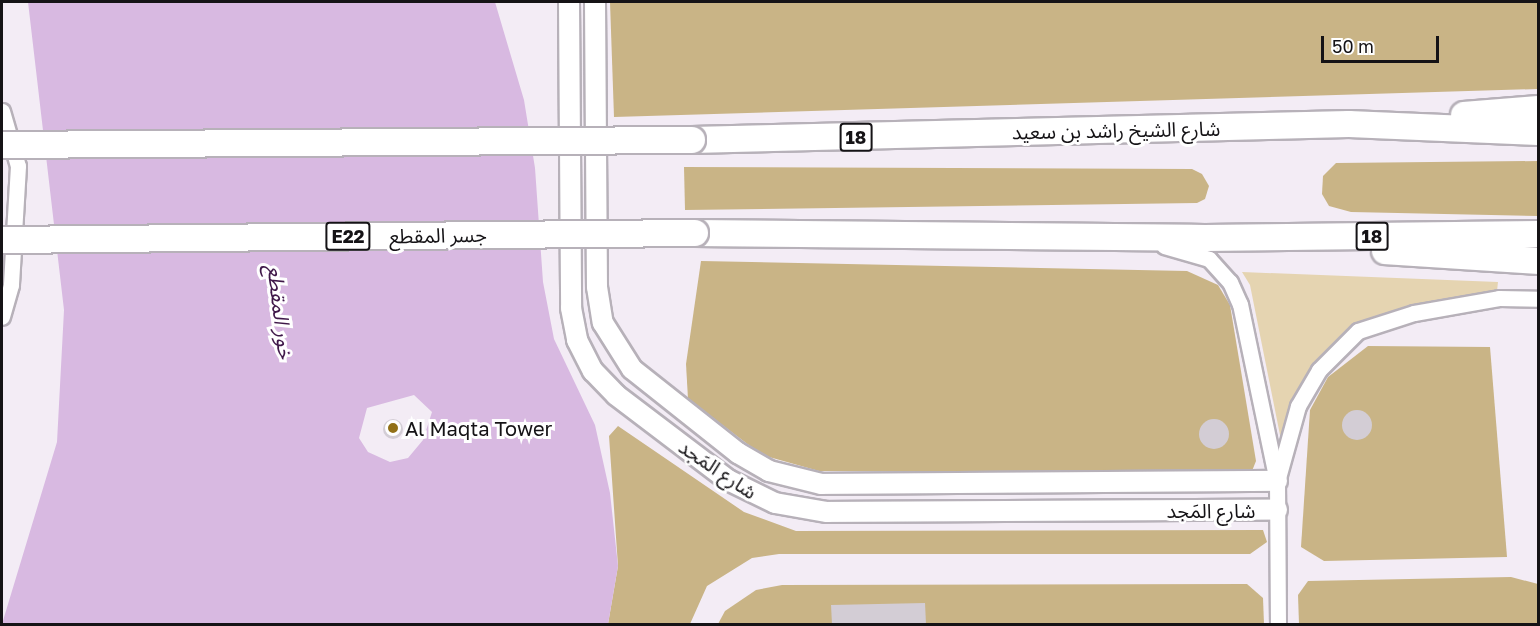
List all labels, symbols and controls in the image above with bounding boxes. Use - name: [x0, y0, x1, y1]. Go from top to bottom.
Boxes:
- scale bar: [1324, 24, 1442, 62]
- text: 50 m: [1332, 35, 1374, 57]
- street label: شارع الشيخ راشد بن سعيد: [1012, 116, 1220, 144]
- road number: 18: [840, 122, 872, 152]
- road number: E22: [324, 221, 372, 251]
- road number: 18: [1356, 221, 1388, 251]
- street label: جسر المقطع: [389, 222, 487, 248]
- water label: خور المقطع: [263, 264, 299, 360]
- place label: Al Maqta Tower: [405, 416, 552, 440]
- marker: Al Maqta Tower: [386, 421, 400, 435]
- street label: شارع المَجد: [674, 434, 762, 504]
- street label: شارع المَجد: [1167, 498, 1255, 522]

